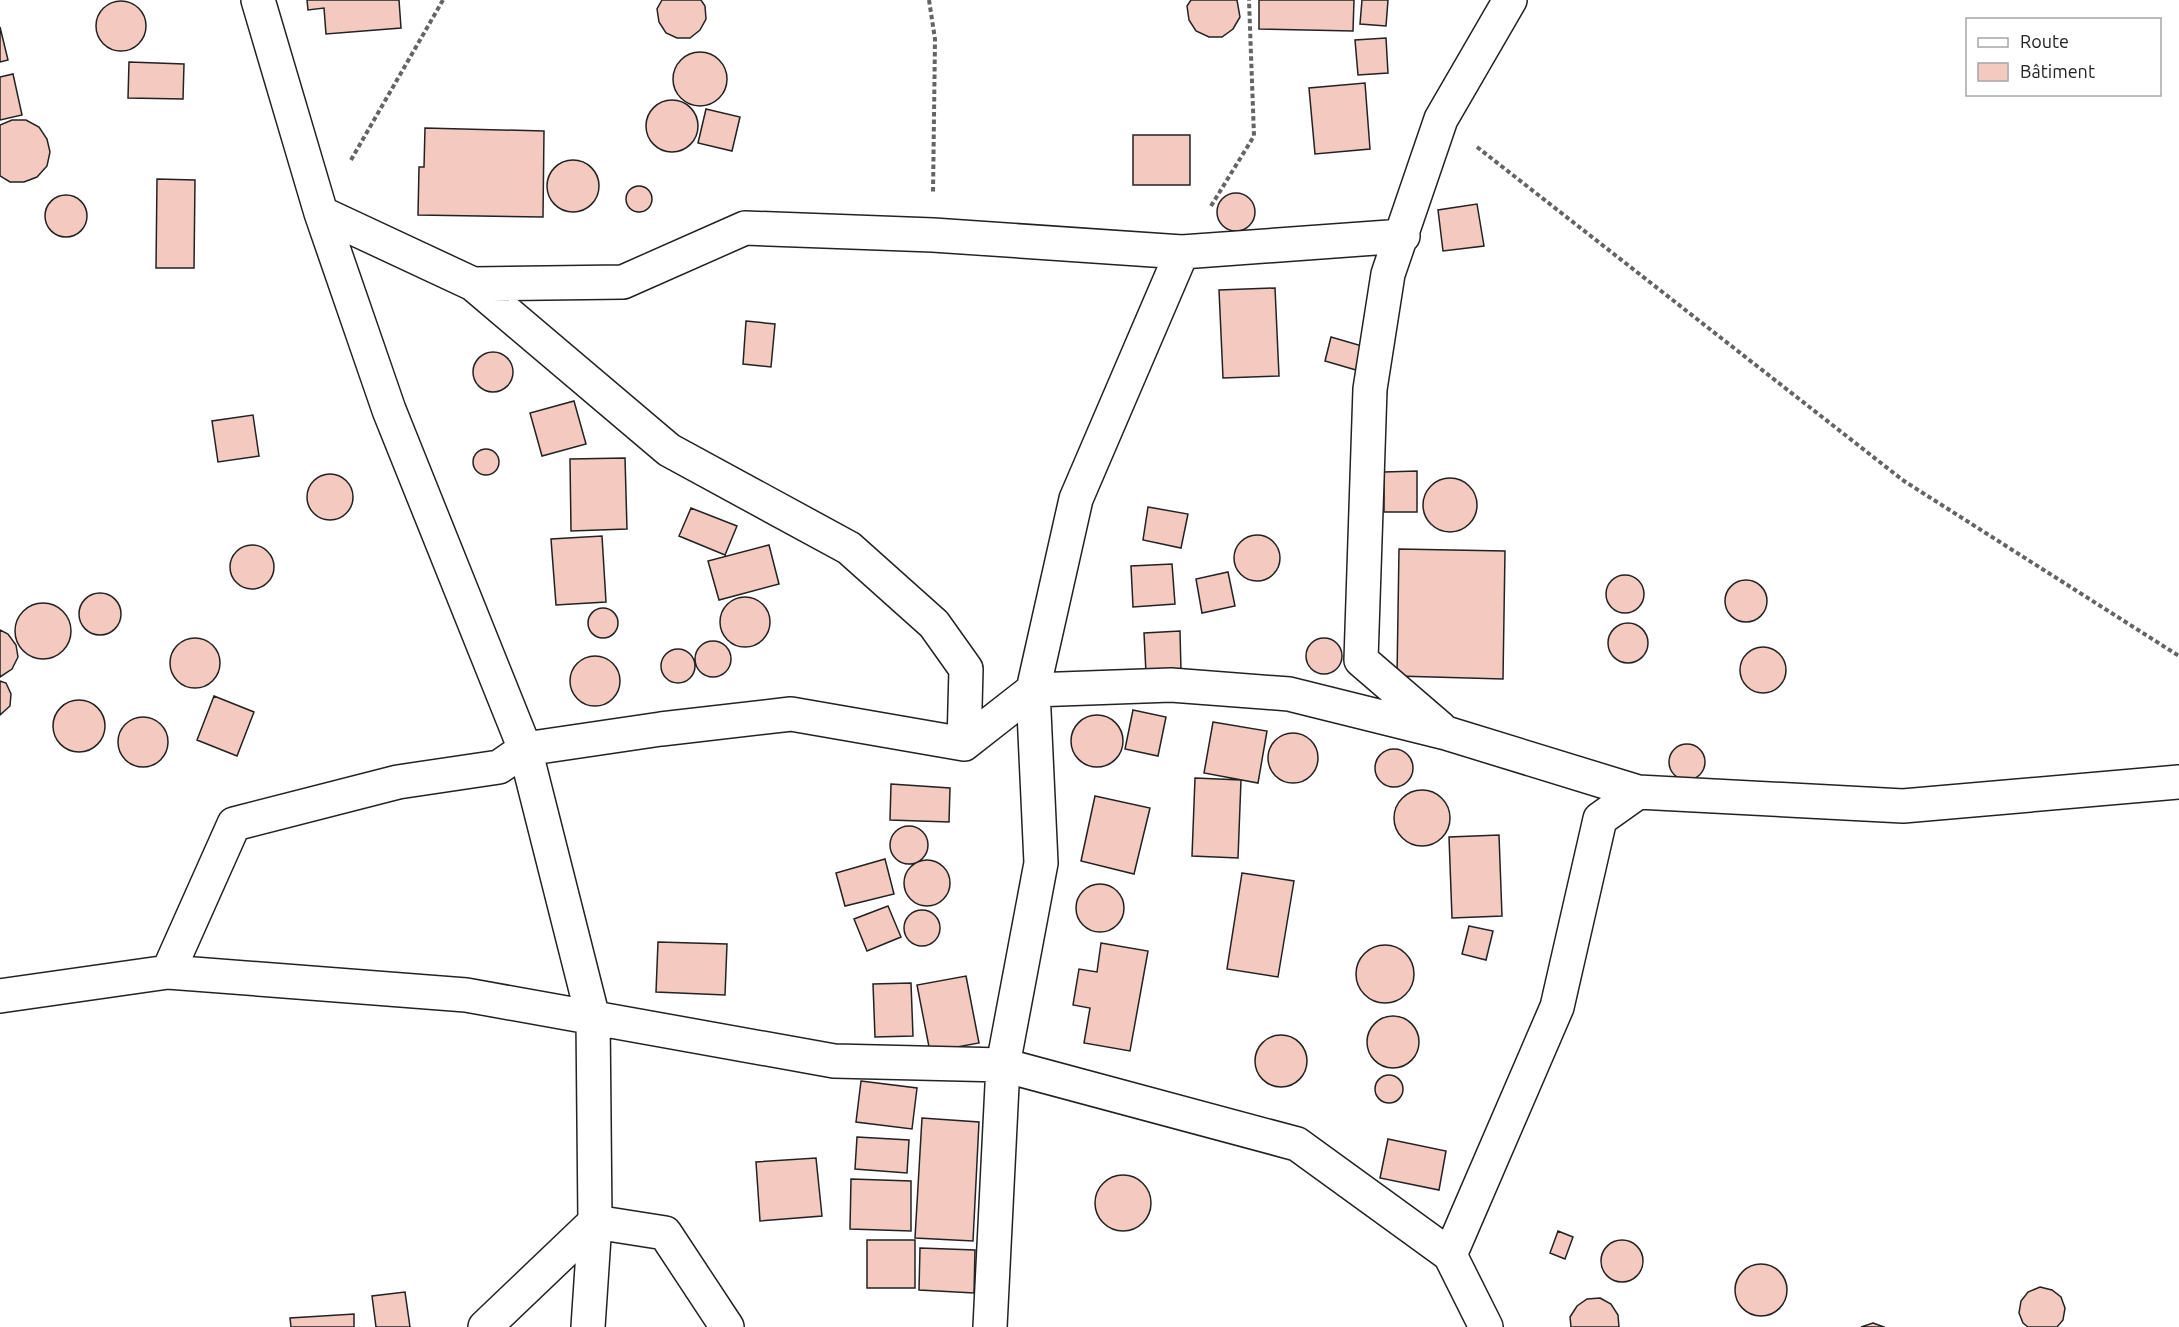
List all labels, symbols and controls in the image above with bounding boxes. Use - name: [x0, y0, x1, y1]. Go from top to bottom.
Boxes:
- legend: [1966, 18, 2161, 96]
- text: Route: [2020, 31, 2069, 51]
- text: Bâtiment: [2020, 61, 2095, 81]

